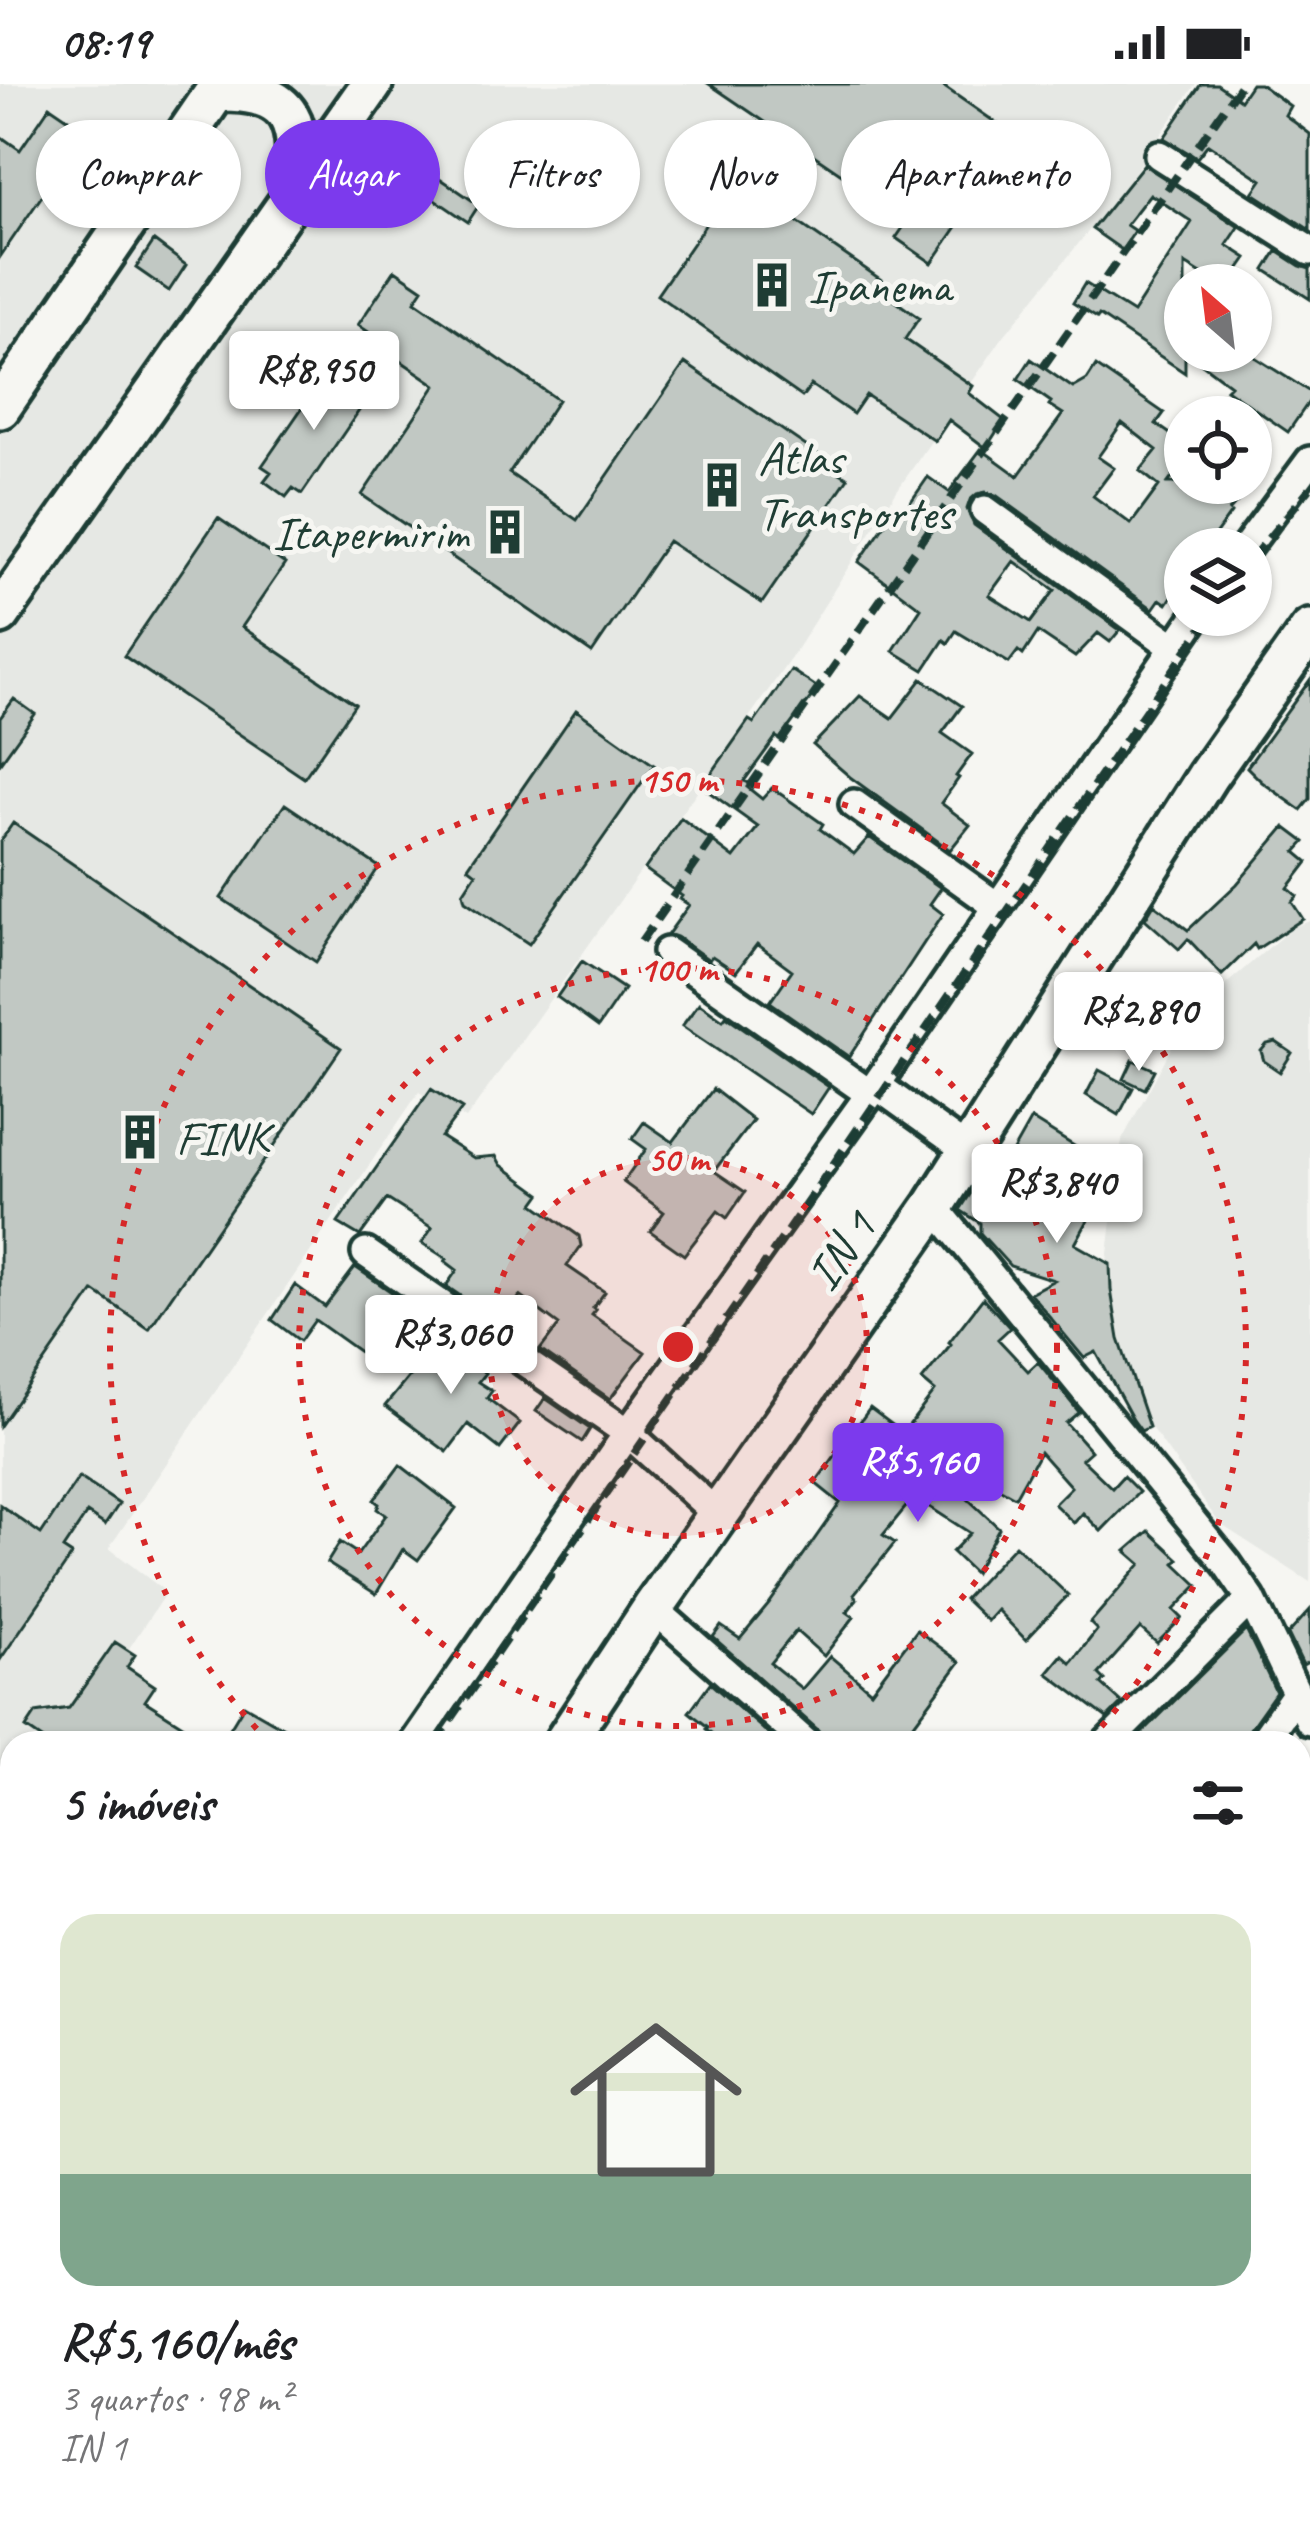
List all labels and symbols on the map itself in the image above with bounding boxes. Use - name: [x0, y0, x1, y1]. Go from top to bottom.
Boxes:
- place label: Ipanema: [808, 256, 955, 316]
- building icon: Ipanema: [747, 260, 797, 310]
- north arrow: [1164, 264, 1272, 372]
- pin: R$8,950: [203, 331, 425, 433]
- place label: Atlas Transportes: [758, 428, 957, 543]
- building icon: Atlas Transportes: [697, 460, 747, 510]
- place label: Itapermirim: [272, 503, 470, 563]
- building icon: Itapermirim: [480, 507, 530, 557]
- text: 150 m: [639, 757, 720, 803]
- text: 100 m: [639, 946, 720, 992]
- pin: R$2,890: [1028, 972, 1250, 1074]
- place label: FINK: [176, 1108, 276, 1168]
- building icon: FINK: [115, 1112, 165, 1162]
- text: 50 m: [647, 1136, 712, 1182]
- pin: R$3,840: [946, 1144, 1168, 1246]
- street label: IN 1: [793, 1198, 890, 1301]
- pin: R$3,060: [340, 1295, 562, 1397]
- centre of rings: [657, 1326, 699, 1368]
- pin: R$5,160: [807, 1423, 1029, 1525]

